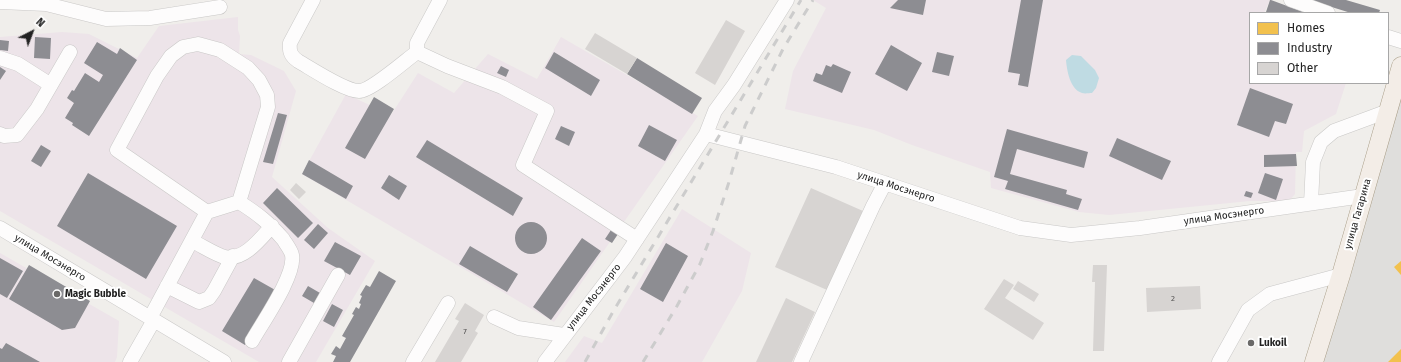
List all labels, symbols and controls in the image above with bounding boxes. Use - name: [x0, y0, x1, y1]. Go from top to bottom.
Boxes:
- north arrow: [12, 12, 52, 52]
- legend: [1249, 12, 1389, 84]
- text: N: [33, 15, 47, 30]
- text: Homes: [1287, 21, 1325, 35]
- text: Industry: [1287, 41, 1332, 55]
- text: Other: [1287, 61, 1318, 75]
- street label: улица Мосэнерго: [856, 169, 936, 205]
- street label: улица Гагарина: [1342, 177, 1374, 251]
- street label: улица Мосэнерго: [1183, 204, 1265, 228]
- street label: улица Мосэнерго: [12, 232, 88, 284]
- street label: улица Мосэнерго: [564, 261, 624, 333]
- place label: Magic Bubble: [65, 288, 126, 300]
- marker: Magic Bubble: [52, 289, 62, 299]
- house number: 2: [1171, 294, 1175, 304]
- house number: 7: [463, 327, 467, 337]
- place label: Lukoil: [1259, 337, 1287, 349]
- marker: Lukoil: [1246, 338, 1256, 348]

